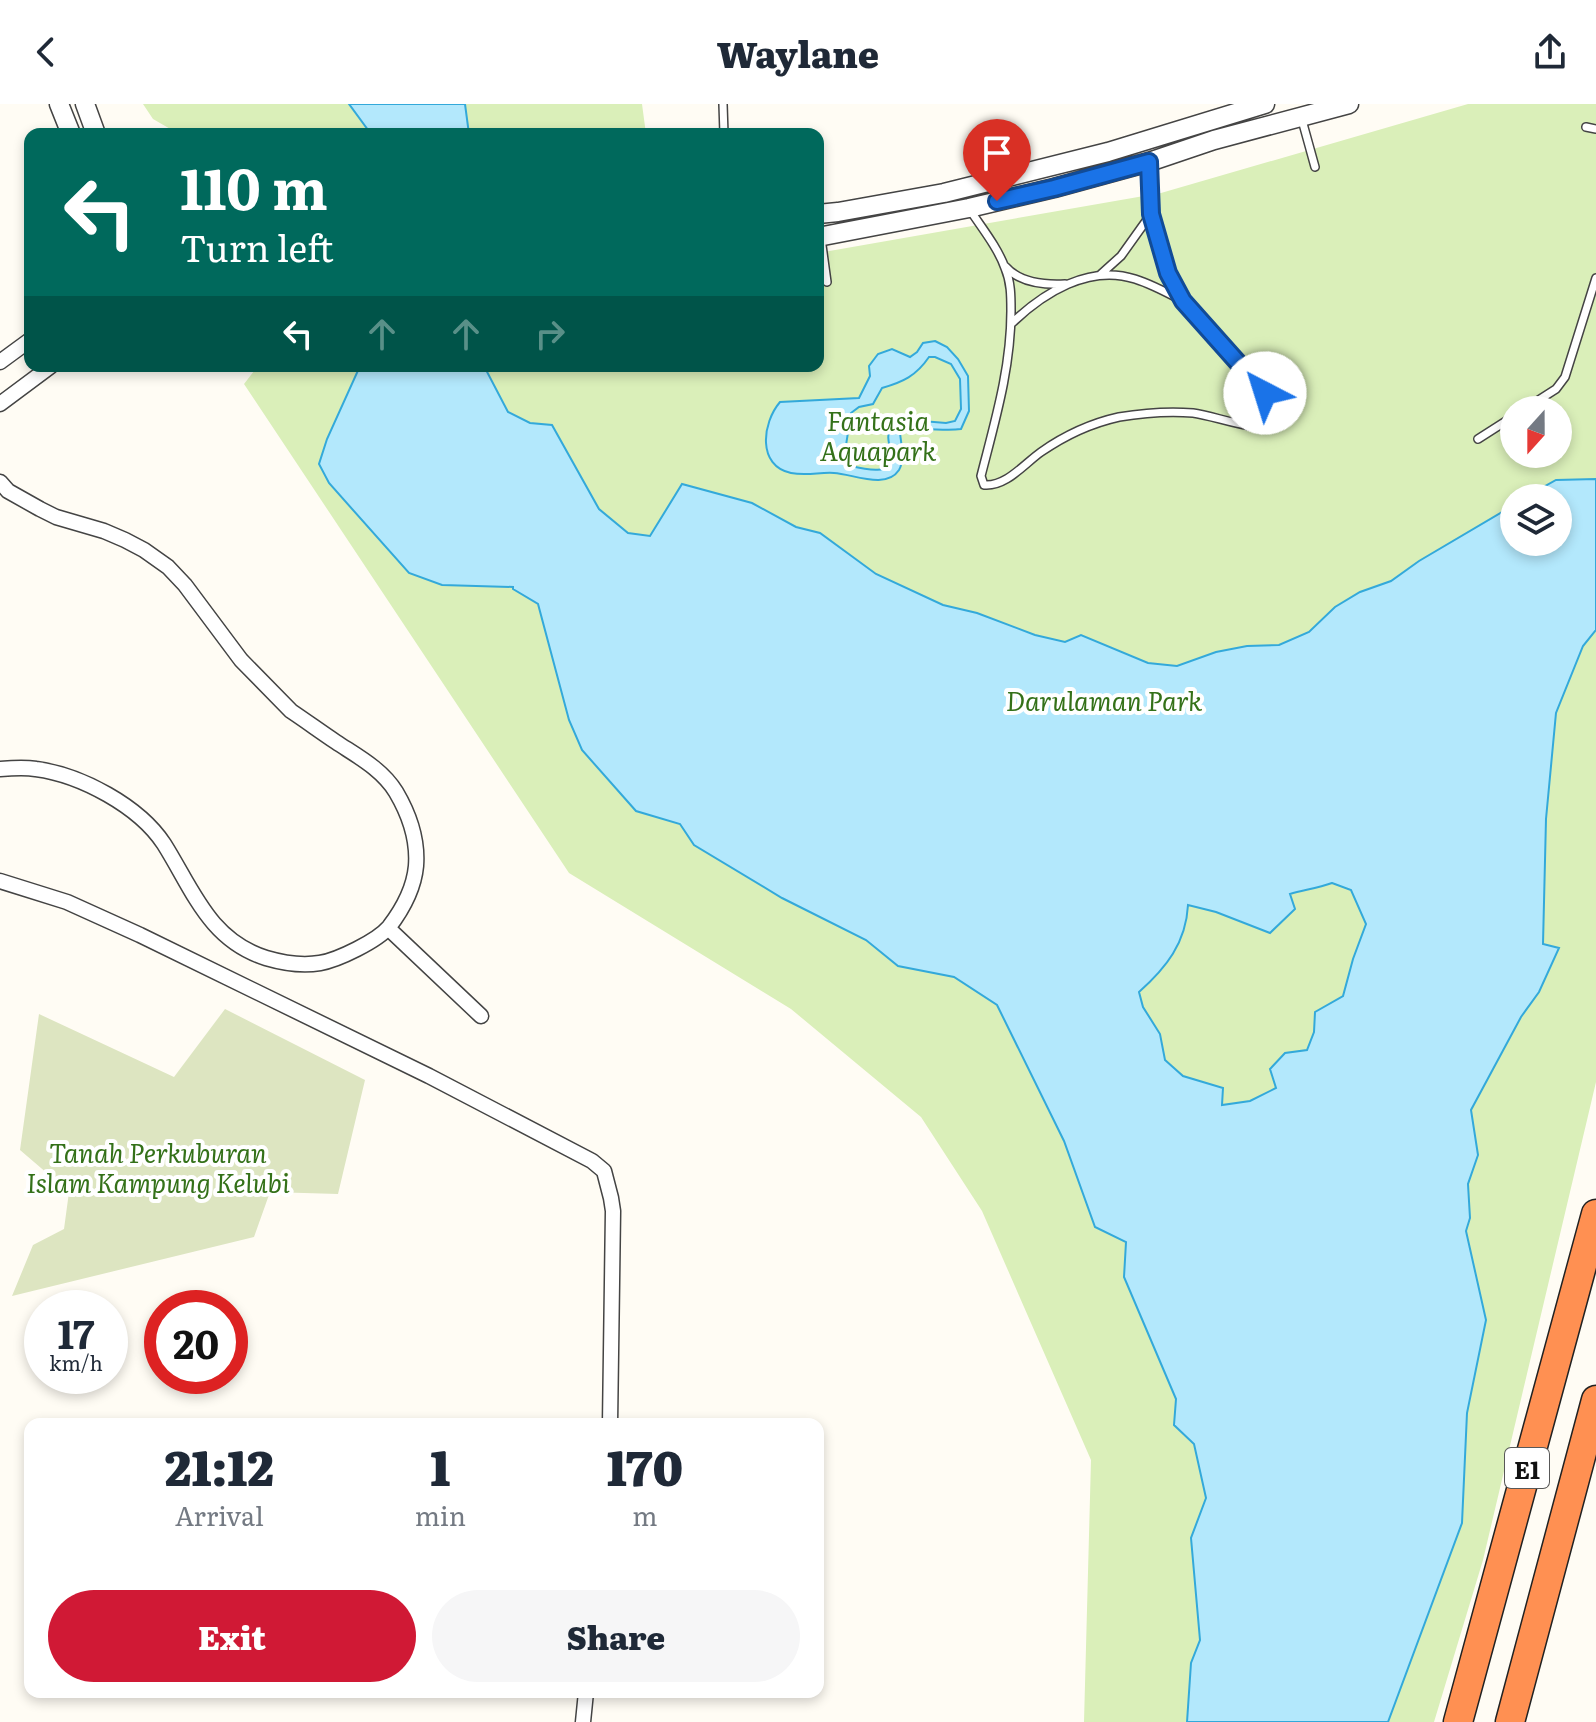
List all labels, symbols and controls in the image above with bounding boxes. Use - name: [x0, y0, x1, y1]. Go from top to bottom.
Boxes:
- text: Waylane: [717, 26, 879, 79]
- icon: back: [24, 30, 68, 74]
- icon: share: [1528, 30, 1572, 74]
- pin: [963, 119, 1031, 201]
- icon: arrive: [975, 131, 1019, 175]
- text: 110 m: [180, 144, 328, 227]
- icon: left: [48, 160, 152, 264]
- text: Turn left: [180, 220, 334, 273]
- icon: left: [276, 312, 320, 356]
- icon: ahead: [360, 312, 404, 356]
- icon: ahead: [444, 312, 488, 356]
- icon: right: [528, 312, 572, 356]
- position arrow: [1223, 351, 1307, 435]
- north arrow: [1500, 396, 1572, 468]
- map controls: [1500, 396, 1572, 556]
- park label: Fantasia Aquapark: [820, 400, 937, 469]
- button: layers: [1500, 484, 1572, 556]
- park label: Darulaman Park: [1006, 680, 1203, 719]
- park label: Tanah Perkuburan Islam Kampung Kelubi: [26, 1132, 290, 1201]
- speed limit sign: 20: [144, 1290, 248, 1394]
- text: 17: [57, 1302, 95, 1361]
- text: km/h: [49, 1347, 103, 1377]
- text: 21:12: [165, 1430, 274, 1501]
- text: 1: [430, 1430, 450, 1501]
- text: 170: [607, 1430, 683, 1501]
- road number: E1: [1505, 1448, 1549, 1488]
- text: Arrival: [175, 1495, 264, 1534]
- text: min: [415, 1495, 466, 1534]
- text: m: [632, 1495, 658, 1534]
- button: Exit: [48, 1590, 416, 1682]
- button: Share: [432, 1590, 800, 1682]

